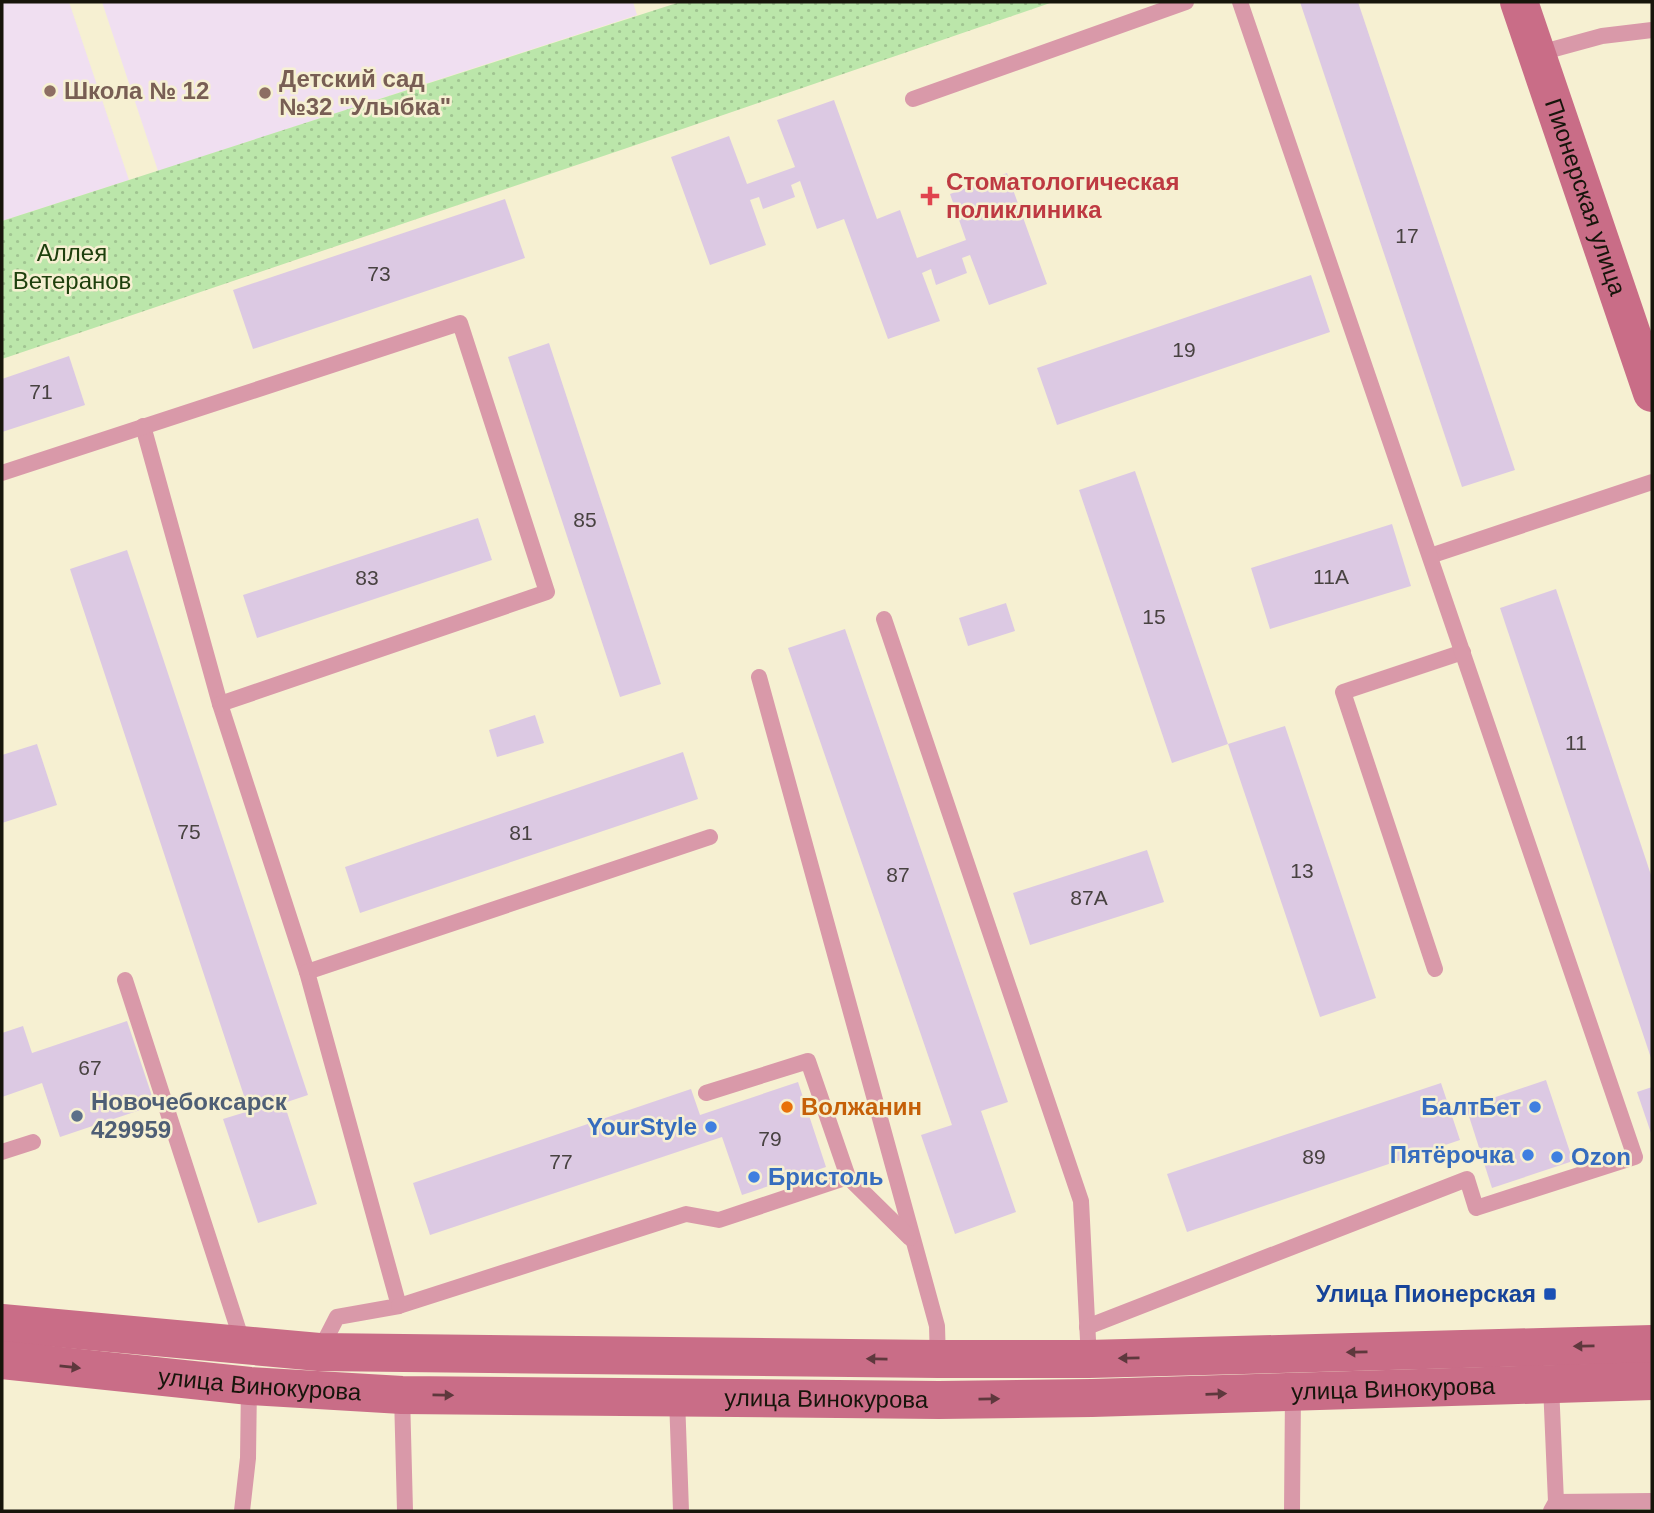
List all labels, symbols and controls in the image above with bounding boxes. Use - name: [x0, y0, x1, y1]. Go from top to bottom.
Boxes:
- place label: Детский сад №32 "Улыбка": [279, 65, 451, 120]
- place label: Школа № 12: [64, 77, 209, 104]
- marker: Школа № 12: [42, 83, 58, 99]
- marker: Детский сад №32 "Улыбка": [257, 85, 273, 101]
- street label: Пионерская улица: [1540, 95, 1632, 299]
- place label: Cтоматологическая поликлиника: [946, 168, 1179, 223]
- marker: Cтоматологическая поликлиника: [920, 186, 940, 206]
- house number: 17: [1395, 224, 1419, 247]
- park label: Аллея Ветеранов: [13, 239, 131, 294]
- house number: 73: [367, 262, 391, 285]
- house number: 19: [1172, 338, 1196, 361]
- house number: 71: [29, 380, 53, 403]
- house number: 85: [573, 508, 597, 531]
- house number: 11А: [1313, 565, 1349, 588]
- house number: 83: [355, 566, 379, 589]
- house number: 15: [1142, 605, 1166, 628]
- house number: 11: [1565, 731, 1587, 754]
- house number: 75: [177, 820, 201, 843]
- house number: 81: [509, 821, 533, 844]
- house number: 13: [1290, 859, 1314, 882]
- house number: 87: [886, 863, 910, 886]
- house number: 87А: [1070, 886, 1108, 909]
- house number: 67: [78, 1056, 102, 1079]
- place label: Новочебоксарск 429959: [91, 1088, 288, 1143]
- place label: Волжанин: [801, 1093, 922, 1120]
- place label: БалтБет: [1421, 1093, 1521, 1120]
- marker: Волжанин: [779, 1099, 795, 1115]
- marker: БалтБет: [1527, 1099, 1543, 1115]
- marker: Новочебоксарск 429959: [69, 1108, 85, 1124]
- place label: YourStyle: [587, 1113, 697, 1140]
- marker: YourStyle: [703, 1119, 719, 1135]
- house number: 79: [758, 1127, 782, 1150]
- place label: Пятёрочка: [1390, 1141, 1515, 1168]
- place label: Ozon: [1571, 1143, 1631, 1170]
- house number: 89: [1302, 1145, 1326, 1168]
- marker: Пятёрочка: [1520, 1147, 1536, 1163]
- marker: Ozon: [1549, 1149, 1565, 1165]
- house number: 77: [549, 1150, 573, 1173]
- place label: Бристоль: [768, 1163, 884, 1190]
- marker: Бристоль: [746, 1169, 762, 1185]
- place label: Улица Пионерская: [1316, 1280, 1536, 1307]
- marker: Улица Пионерская: [1542, 1286, 1558, 1302]
- one-way arrow: [1573, 1340, 1595, 1352]
- one-way arrow: [1345, 1346, 1367, 1357]
- one-way arrow: [1118, 1352, 1140, 1363]
- one-way arrow: [866, 1353, 888, 1364]
- one-way arrow: [59, 1362, 81, 1373]
- street label: улица Винокурова: [157, 1362, 363, 1406]
- street label: улица Винокурова: [1291, 1372, 1496, 1405]
- street label: улица Винокурова: [724, 1384, 929, 1413]
- one-way arrow: [432, 1389, 454, 1401]
- one-way arrow: [1206, 1389, 1228, 1400]
- one-way arrow: [978, 1394, 1000, 1405]

